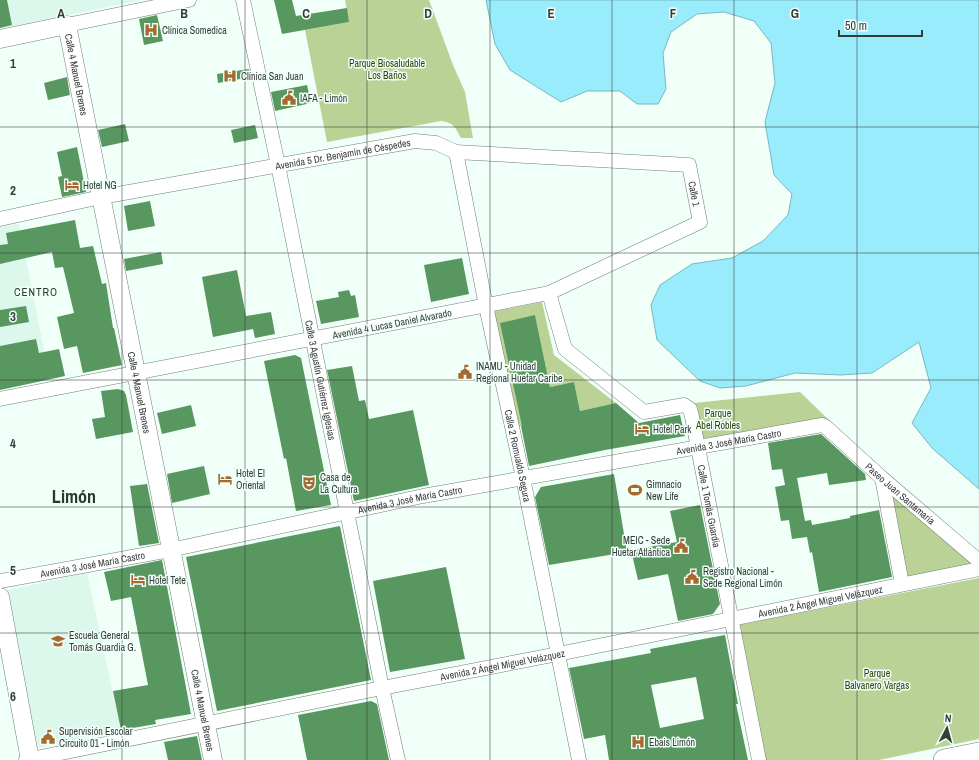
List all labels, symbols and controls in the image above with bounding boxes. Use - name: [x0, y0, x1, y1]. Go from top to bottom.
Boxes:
- text: A: [57, 5, 65, 22]
- text: B: [180, 5, 188, 22]
- text: C: [302, 5, 310, 22]
- text: D: [424, 5, 432, 22]
- text: E: [547, 5, 555, 22]
- text: F: [670, 5, 677, 22]
- text: G: [791, 5, 799, 22]
- scale bar: [839, 12, 922, 38]
- text: 50 m: [845, 18, 867, 34]
- hospital icon: Clínica Somedica: [143, 22, 159, 38]
- place label: Clínica Somedica: [162, 24, 227, 37]
- street label: Calle 4 Manuel Brenes: [62, 33, 91, 117]
- text: 1: [10, 55, 16, 72]
- park label: Parque Biosaludable Los Baños: [349, 57, 425, 82]
- hospital icon: Clínica San Juan: [222, 68, 238, 84]
- place label: Clínica San Juan: [241, 70, 303, 83]
- public building icon: IAFA - Limón: [281, 90, 297, 106]
- place label: IAFA - Limón: [300, 92, 347, 105]
- street label: Avenida 5 Dr. Benjamín de Céspedes: [273, 135, 411, 172]
- hotel icon: Hotel NG: [64, 177, 80, 193]
- place label: Hotel NG: [83, 179, 117, 192]
- street label: Calle 1: [686, 180, 703, 208]
- text: 2: [10, 182, 16, 199]
- district label: CENTRO: [14, 285, 58, 299]
- street label: Avenida 4 Lucas Daniel Alvarado: [330, 306, 453, 342]
- text: 3: [10, 308, 16, 325]
- street label: Calle 3 Agustín Gutiérrez Iglesias: [302, 319, 339, 441]
- street label: Calle 4 Manuel Brenes: [125, 350, 154, 434]
- place label: INAMU - Unidad Regional Huetar Caribe: [476, 360, 563, 385]
- public building icon: INAMU - Unidad Regional Huetar Caribe: [457, 364, 473, 380]
- park label: Parque Abel Robles: [695, 407, 740, 432]
- street label: Calle 2 Romualdo Segura: [502, 408, 534, 503]
- hotel icon: Hotel Park: [634, 421, 650, 437]
- place label: Hotel Park: [653, 423, 692, 436]
- street label: Avenida 3 José María Castro: [674, 426, 783, 457]
- text: 4: [10, 435, 16, 452]
- street label: Paseo Juan Santamaría: [863, 460, 938, 527]
- street label: Calle 1 Tomás Guardia: [695, 464, 724, 549]
- place label: Hotel El Oriental: [236, 467, 265, 492]
- hotel icon: Hotel El Oriental: [217, 471, 233, 487]
- place label: Casa de La Cultura: [320, 471, 358, 496]
- theatre icon: Casa de La Cultura: [301, 475, 317, 491]
- place label: Gimnacio New Life: [646, 478, 682, 503]
- sports icon: Gimnacio New Life: [627, 482, 643, 498]
- street label: Avenida 3 José María Castro: [356, 483, 464, 516]
- district label: Limón: [52, 484, 96, 509]
- place label: MEIC - Sede Huetar Atlántica: [612, 534, 670, 559]
- public building icon: MEIC - Sede Huetar Atlántica: [673, 538, 689, 554]
- street label: Avenida 3 José María Castro: [38, 548, 146, 580]
- text: 5: [10, 562, 16, 579]
- place label: Registro Nacional - Sede Regional Limón: [703, 565, 782, 590]
- public building icon: Registro Nacional - Sede Regional Limón: [684, 569, 700, 585]
- hotel icon: Hotel Tete: [130, 572, 146, 588]
- place label: Hotel Tete: [149, 574, 186, 587]
- street label: Avenida 2 Ángel Miguel Velázquez: [756, 582, 884, 620]
- place label: Escuela General Tomás Guardia G.: [69, 629, 136, 654]
- school or university icon: Escuela General Tomás Guardia G.: [50, 633, 66, 649]
- street label: Avenida 2 Ángel Miguel Velázquez: [438, 646, 566, 683]
- park label: Parque Balvanero Vargas: [845, 667, 909, 692]
- street label: Calle 4 Manuel Brenes: [189, 668, 218, 752]
- text: 6: [10, 688, 16, 705]
- north arrow: [927, 708, 967, 748]
- text: N: [944, 711, 952, 725]
- place label: Supervisión Escolar Circuito 01 - Limón: [59, 725, 133, 750]
- public building icon: Supervisión Escolar Circuito 01 - Limón: [40, 729, 56, 745]
- hospital icon: Ebais Limón: [630, 734, 646, 750]
- place label: Ebais Limón: [649, 736, 695, 749]

